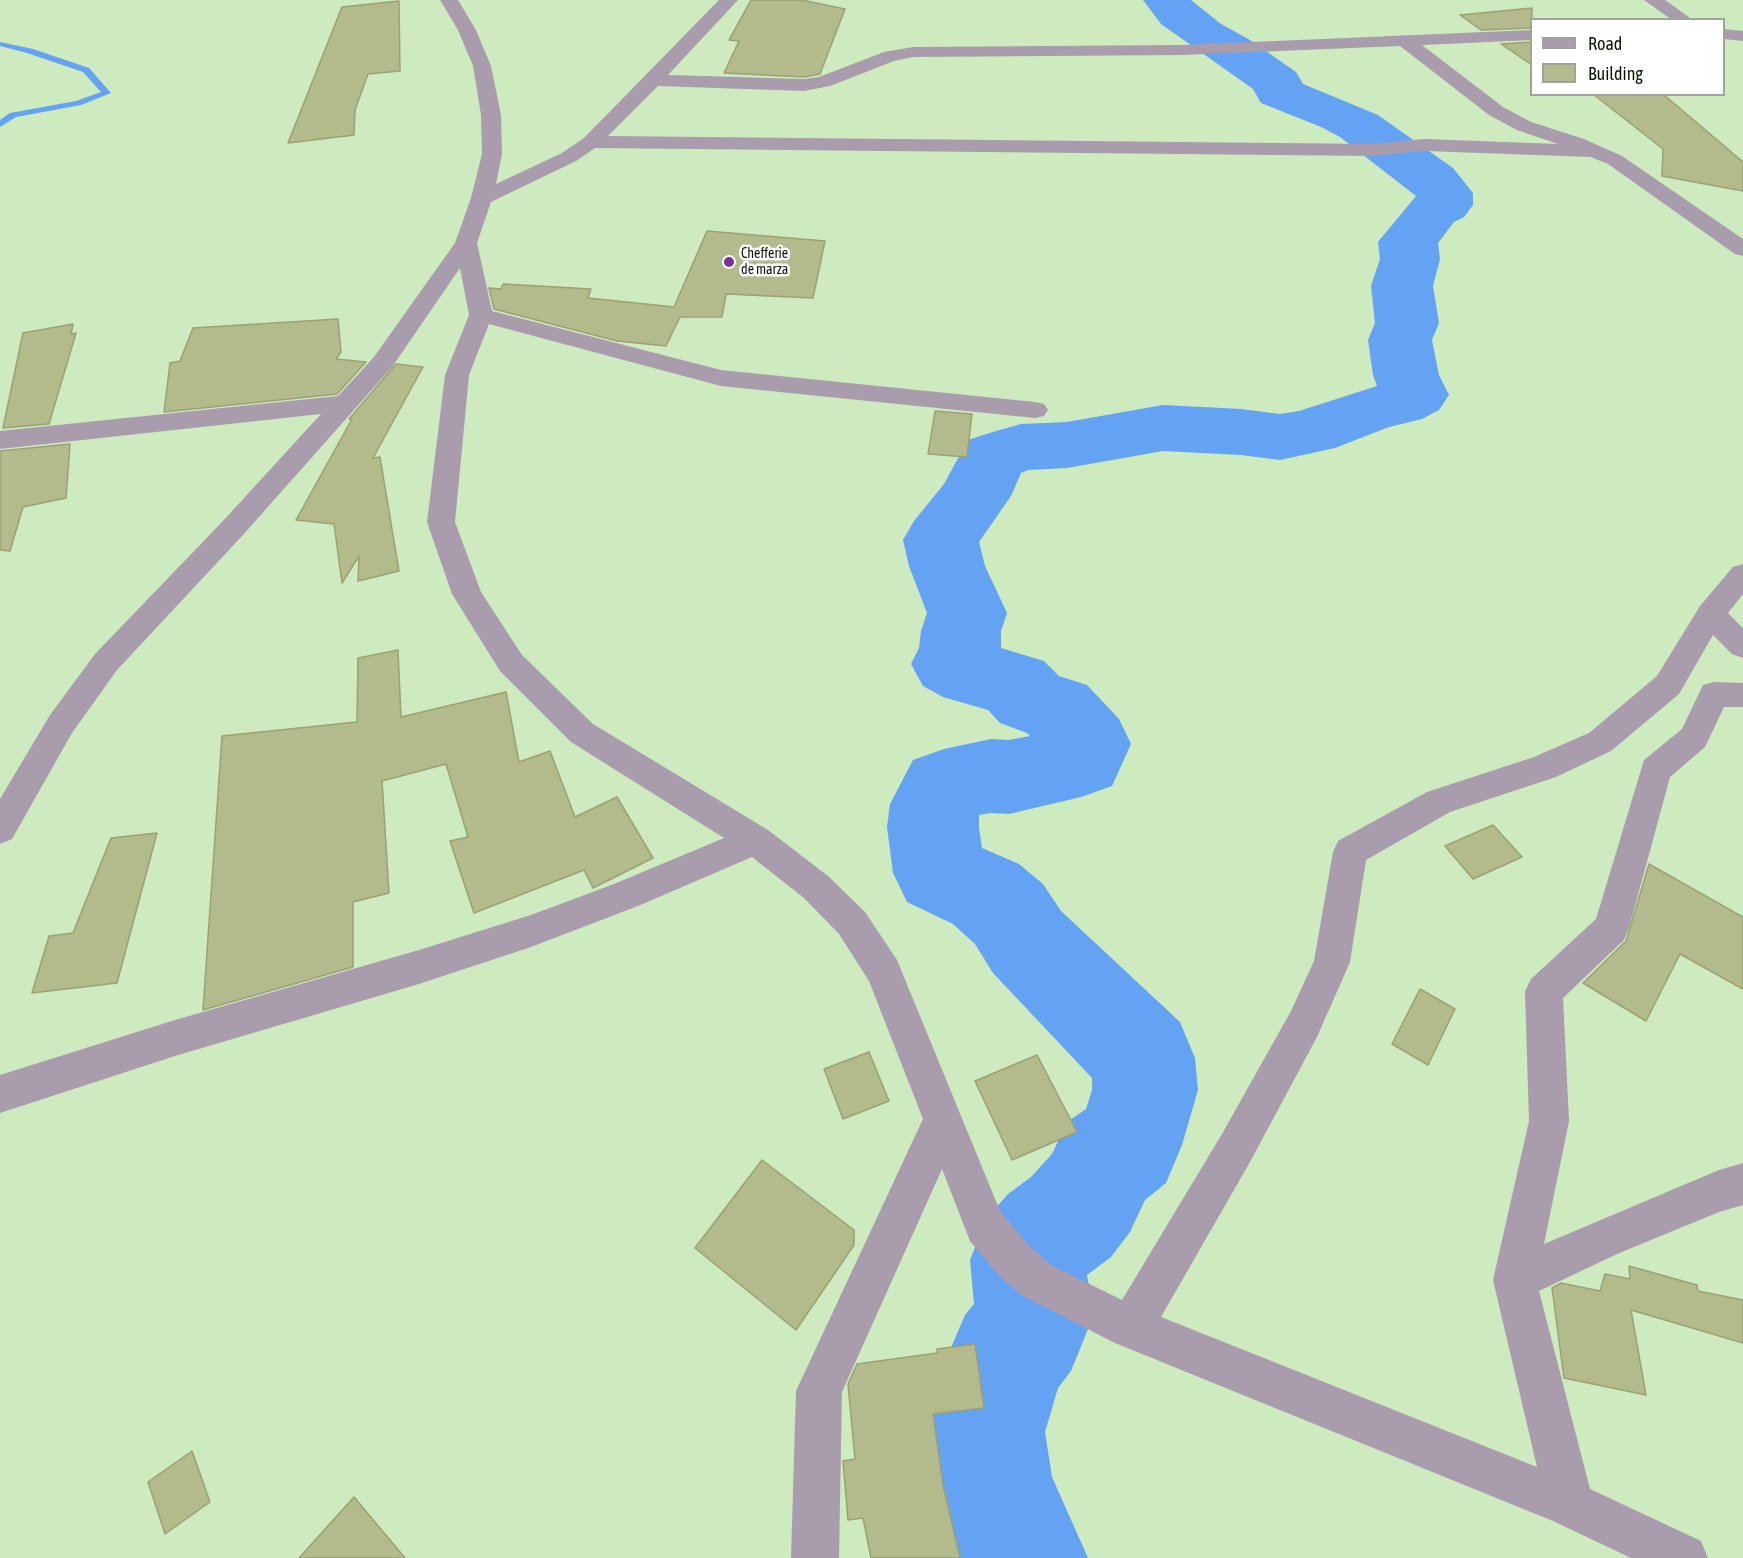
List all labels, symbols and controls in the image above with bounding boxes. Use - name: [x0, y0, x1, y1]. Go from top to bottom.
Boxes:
- legend: [1530, 18, 1725, 96]
- text: Road: [1588, 33, 1622, 54]
- text: Building: [1588, 63, 1643, 84]
- place label: Chefferie de marza: [741, 246, 788, 278]
- marker: Chefferie de marza: [722, 255, 736, 269]

